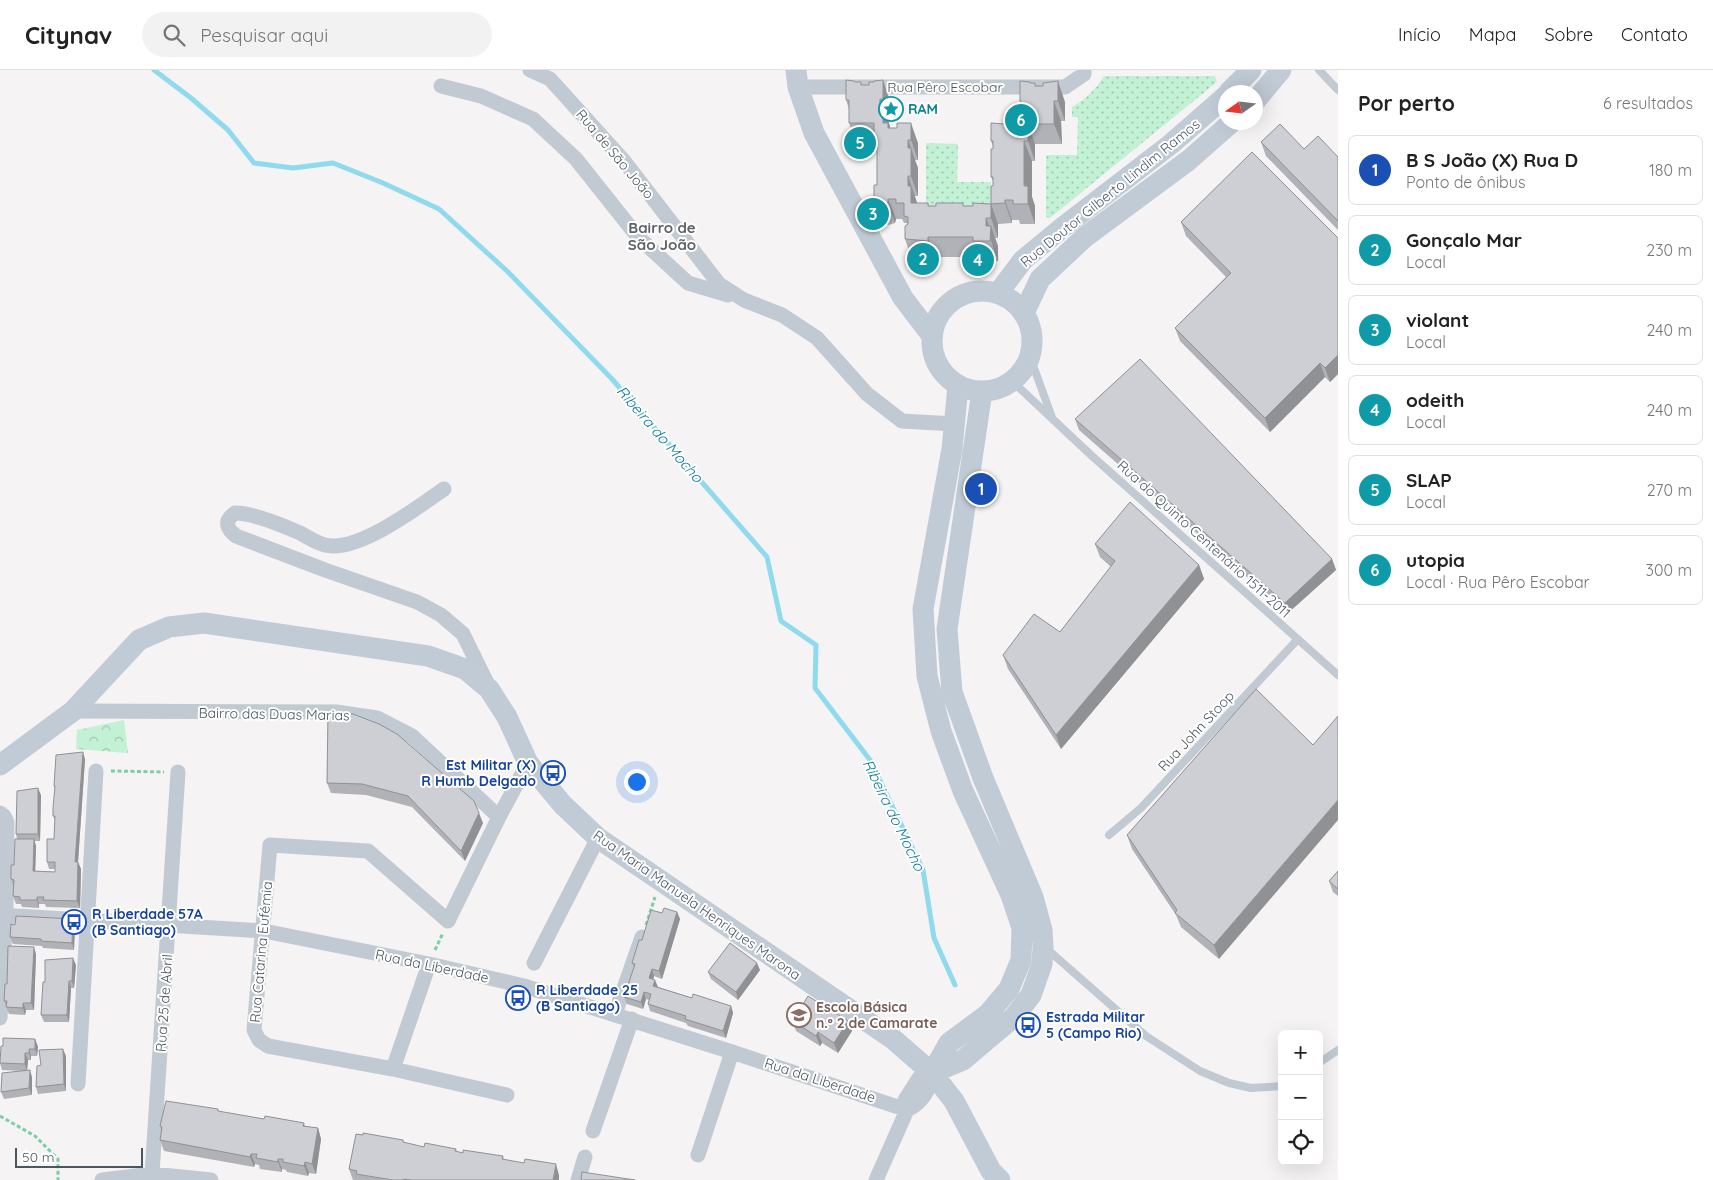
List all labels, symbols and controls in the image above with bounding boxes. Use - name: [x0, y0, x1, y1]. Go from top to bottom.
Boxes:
- search box: [142, 12, 492, 57]
- text: Citynav: [25, 20, 112, 50]
- icon: search: [160, 21, 188, 49]
- text: Pesquisar aqui: [200, 23, 328, 47]
- text: Início: [1398, 23, 1441, 46]
- text: Mapa: [1469, 23, 1516, 46]
- text: Sobre: [1544, 23, 1593, 46]
- text: Contato: [1621, 23, 1688, 46]
- street label: Rua Pêro Escobar: [887, 78, 1003, 96]
- north arrow: [1218, 85, 1263, 130]
- text: Por perto: [1358, 90, 1455, 116]
- text: 6 resultados: [1603, 93, 1693, 113]
- place icon: RAM: [878, 96, 904, 122]
- place label: RAM: [908, 100, 938, 118]
- pin: 6: [1005, 101, 1037, 139]
- street label: Rua de São João: [572, 105, 658, 203]
- street label: Rua Doutor Gilberto Lindim Ramos: [1017, 115, 1203, 271]
- pin: 5: [844, 124, 876, 162]
- text: B S João (X) Rua D: [1406, 148, 1578, 172]
- text: 1: [1372, 160, 1378, 180]
- text: 180 m: [1649, 160, 1692, 180]
- text: Ponto de ônibus: [1406, 172, 1525, 192]
- pin: 3: [857, 195, 889, 233]
- district label: Bairro de São João: [628, 218, 696, 254]
- text: Gonçalo Mar: [1406, 228, 1522, 252]
- pin: 2: [907, 240, 939, 278]
- text: 2: [1370, 240, 1380, 260]
- text: 230 m: [1646, 240, 1692, 260]
- pin: 4: [962, 241, 994, 279]
- text: Local: [1406, 252, 1446, 272]
- text: violant: [1406, 308, 1469, 332]
- text: 3: [1371, 320, 1379, 340]
- text: 240 m: [1646, 320, 1692, 340]
- text: Local: [1406, 332, 1446, 352]
- water label: Ribeira do Mocho: [613, 382, 708, 487]
- text: odeith: [1406, 388, 1464, 412]
- text: 4: [1370, 400, 1380, 420]
- text: 240 m: [1646, 400, 1692, 420]
- text: Local: [1406, 412, 1446, 432]
- street label: Rua do Quinto Centenário 1511-2011: [1114, 456, 1294, 622]
- text: SLAP: [1406, 468, 1452, 492]
- pin: 1: [965, 470, 997, 508]
- text: 5: [1370, 480, 1380, 500]
- text: 270 m: [1647, 480, 1692, 500]
- text: Local: [1406, 492, 1446, 512]
- text: utopia: [1406, 548, 1465, 572]
- text: 6: [1371, 560, 1379, 580]
- text: 300 m: [1646, 560, 1692, 580]
- text: Local · Rua Pêro Escobar: [1406, 572, 1590, 592]
- street label: Rua John Stoop: [1154, 687, 1238, 775]
- street label: Bairro das Duas Marias: [198, 704, 350, 724]
- place label: Est Militar (X) R Humb Delgado: [421, 756, 536, 790]
- water label: Ribeira do Mocho: [859, 756, 930, 875]
- bus stop icon: Est Militar (X) R Humb Delgado: [540, 760, 566, 786]
- your location: [624, 769, 650, 795]
- street label: Rua Maria Manuela Henriques Marona: [590, 826, 804, 984]
- street label: Rua Catarina Eufémia: [246, 881, 276, 1023]
- place label: R Liberdade 57A (B Santiago): [92, 905, 203, 939]
- bus stop icon: R Liberdade 57A (B Santiago): [61, 909, 87, 935]
- street label: Rua da Liberdade: [374, 945, 490, 987]
- street label: Rua 25 de Abril: [152, 953, 176, 1053]
- place label: R Liberdade 25 (B Santiago): [536, 981, 638, 1015]
- bus stop icon: R Liberdade 25 (B Santiago): [505, 985, 531, 1011]
- place label: Escola Básica n.º 2 de Camarate: [816, 998, 937, 1032]
- school or university icon: Escola Básica n.º 2 de Camarate: [786, 1002, 812, 1028]
- place label: Estrada Militar 5 (Campo Rio): [1046, 1008, 1145, 1042]
- bus stop icon: Estrada Militar 5 (Campo Rio): [1015, 1012, 1041, 1038]
- map controls: [1278, 1030, 1323, 1165]
- button: +: [1278, 1030, 1323, 1075]
- street label: Rua da Liberdade: [762, 1054, 878, 1106]
- button: −: [1278, 1075, 1323, 1120]
- button: locate: [1278, 1120, 1323, 1165]
- scale bar: [15, 1145, 142, 1168]
- text: 50 m: [22, 1148, 55, 1166]

